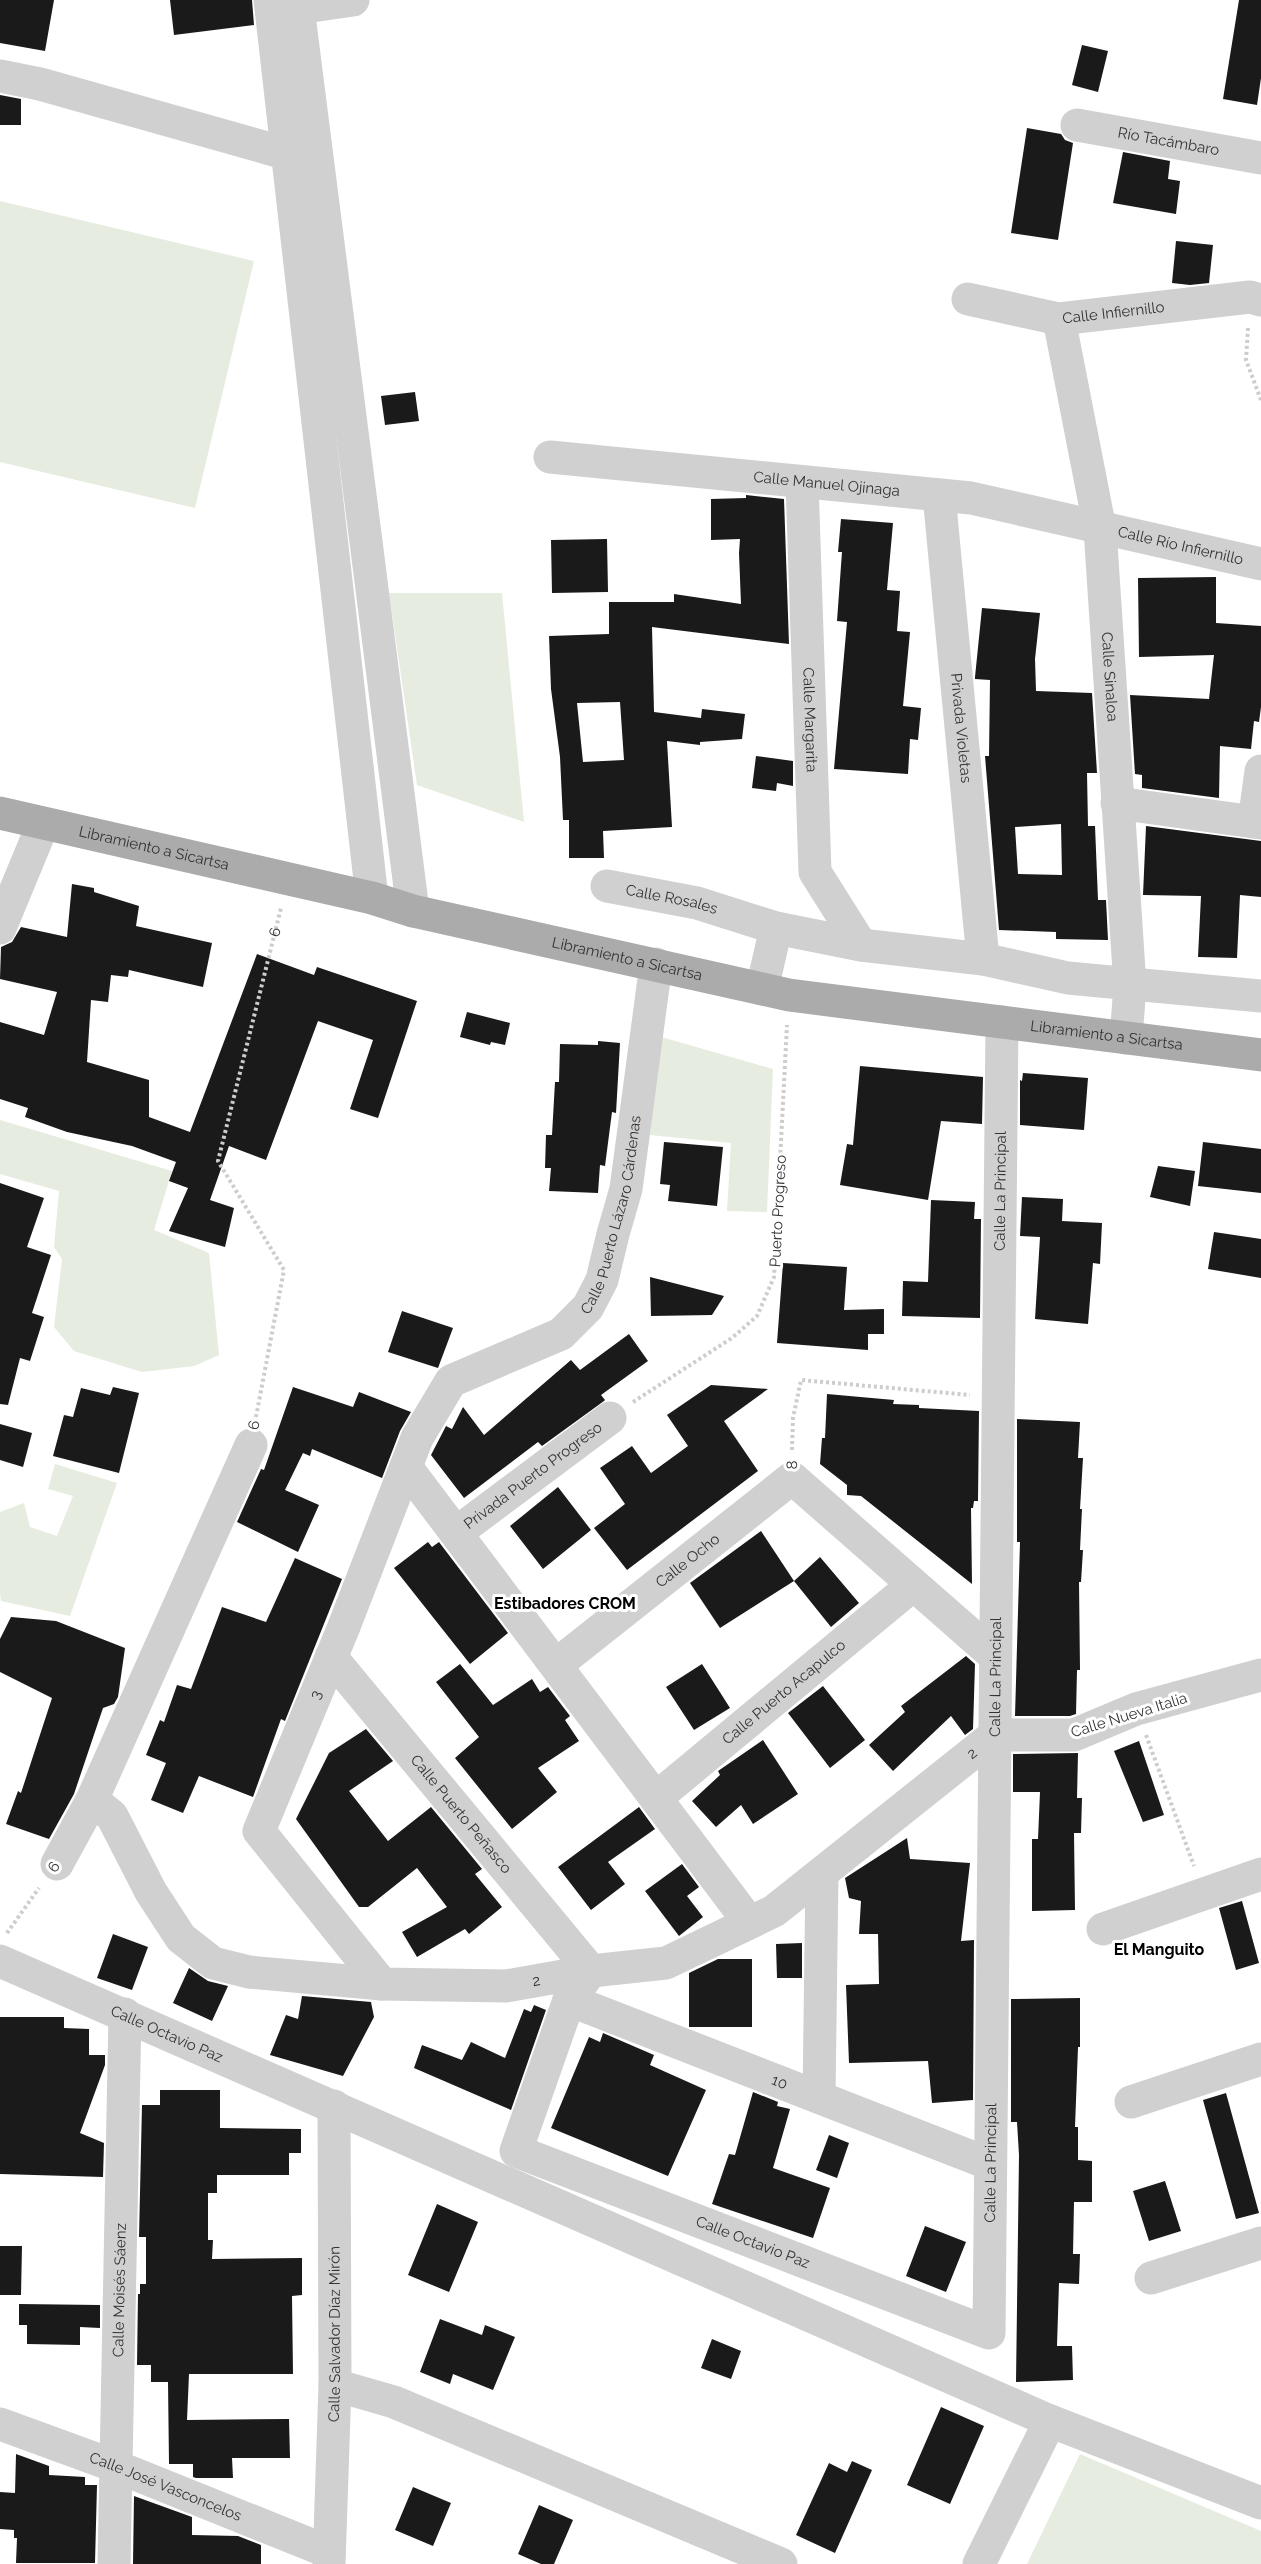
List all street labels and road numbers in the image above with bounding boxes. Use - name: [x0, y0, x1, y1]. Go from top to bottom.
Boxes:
- street label: Río Tacámbaro: [1116, 123, 1221, 159]
- street label: Calle Infiernillo: [1062, 298, 1165, 328]
- street label: Calle Manuel Ojinaga: [753, 468, 901, 500]
- street label: Calle Río Infiernillo: [1116, 523, 1245, 569]
- street label: Calle Sinaloa: [1098, 631, 1122, 722]
- street label: Calle Margarita: [799, 667, 821, 773]
- street label: Privada Violetas: [947, 672, 975, 784]
- street label: Libramiento a Sicartsa: [77, 822, 231, 874]
- street label: Calle Rosales: [624, 881, 720, 918]
- street label: 6: [265, 925, 285, 939]
- street label: Libramiento a Sicartsa: [550, 933, 704, 984]
- street label: Libramiento a Sicartsa: [1029, 1017, 1184, 1054]
- street label: Calle Puerto Lázaro Cárdenas: [577, 1114, 645, 1318]
- street label: Calle La Principal: [991, 1130, 1010, 1251]
- street label: Puerto Progreso: [766, 1154, 790, 1268]
- street label: Privada Puerto Progreso: [460, 1418, 606, 1533]
- street label: 6: [244, 1419, 264, 1431]
- street label: 8: [783, 1460, 801, 1470]
- street label: Calle Ocho: [652, 1530, 723, 1591]
- street label: Calle La Principal: [986, 1616, 1005, 1737]
- street label: Calle Puerto Acapulco: [719, 1636, 849, 1748]
- street label: 3: [306, 1687, 326, 1702]
- street label: Calle Nueva Italia: [1069, 1689, 1189, 1741]
- street label: 2: [963, 1744, 981, 1763]
- street label: Calle Puerto Peñasco: [407, 1751, 515, 1877]
- street label: 6: [44, 1858, 64, 1876]
- street label: 2: [531, 1971, 542, 1990]
- street label: Calle Octavio Paz: [108, 2002, 226, 2066]
- street label: 10: [769, 2071, 790, 2093]
- street label: Calle La Principal: [981, 2102, 1000, 2223]
- street label: Calle Octavio Paz: [693, 2212, 813, 2272]
- street label: Calle Moisés Sáenz: [109, 2223, 130, 2357]
- street label: Calle Salvador Díaz Mirón: [325, 2246, 344, 2422]
- street label: Calle José Vasconcelos: [87, 2448, 244, 2525]

